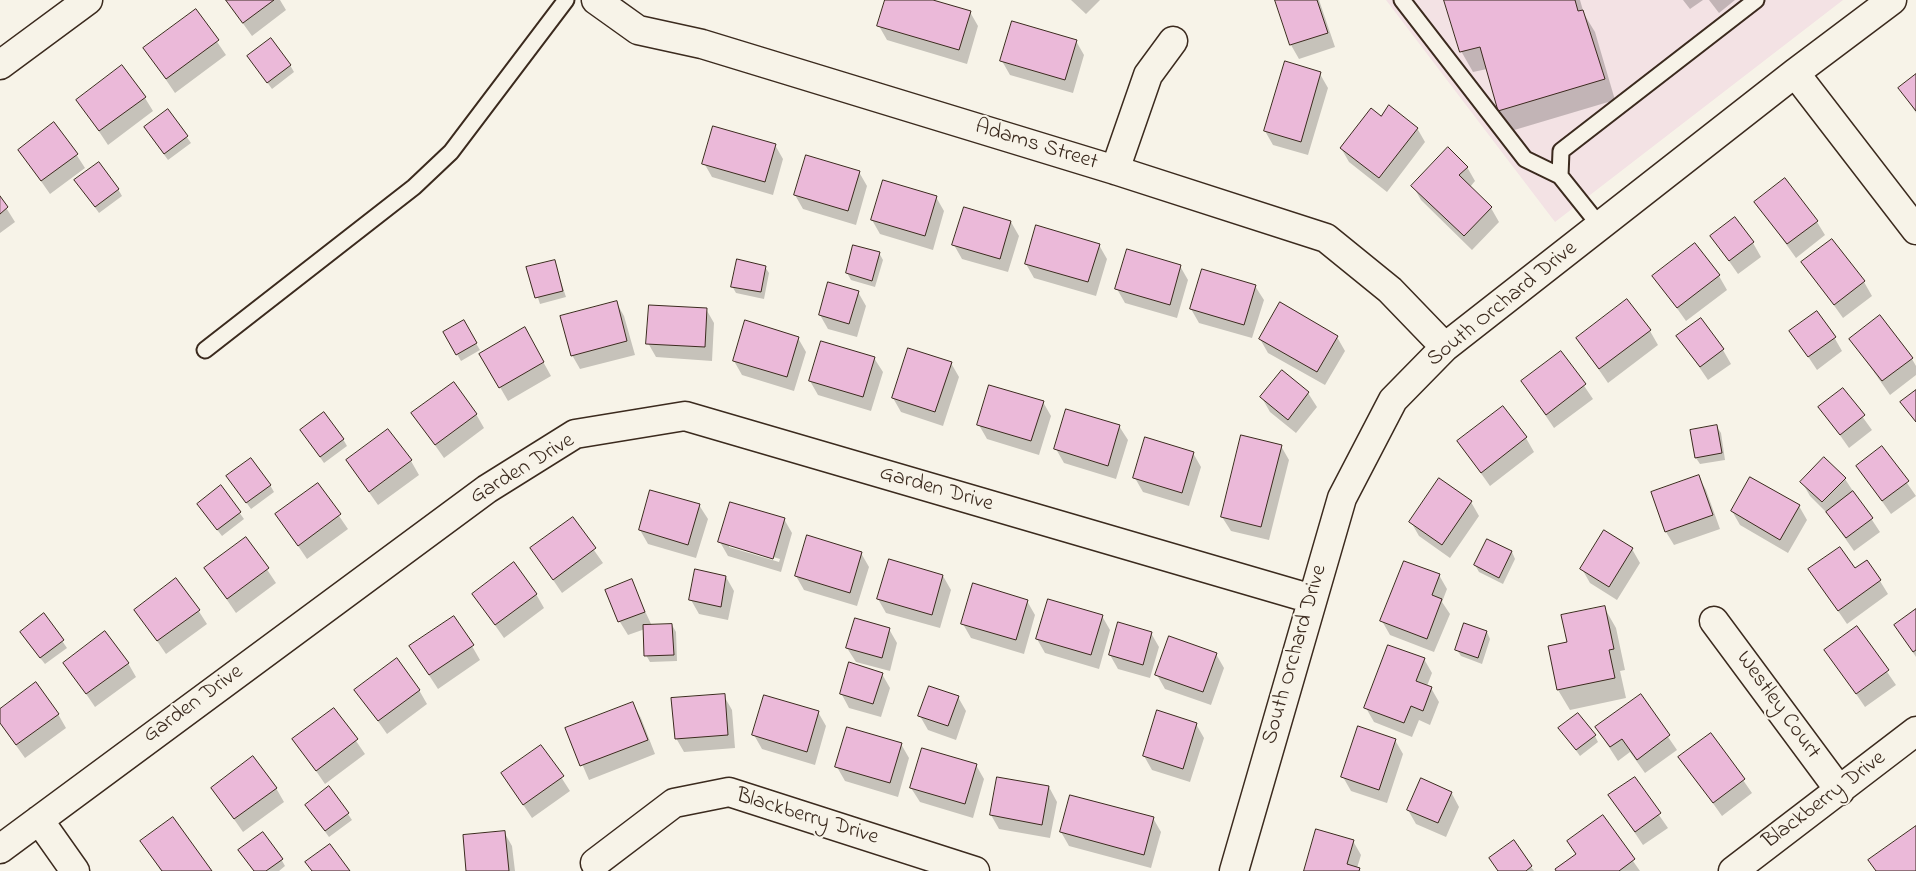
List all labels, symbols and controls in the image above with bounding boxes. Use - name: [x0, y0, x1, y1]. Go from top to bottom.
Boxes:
- street label: Adams Street: [971, 115, 1101, 177]
- street label: South Orchard Drive: [1423, 236, 1583, 374]
- street label: Garden Drive: [466, 429, 580, 511]
- street label: Garden Drive: [876, 461, 996, 519]
- street label: South Orchard Drive: [1258, 562, 1334, 748]
- street label: Westley Court: [1729, 647, 1825, 765]
- street label: Garden Drive: [139, 660, 249, 750]
- street label: Blackberry Drive: [1758, 746, 1892, 856]
- street label: Blackberry Drive: [733, 784, 881, 852]

